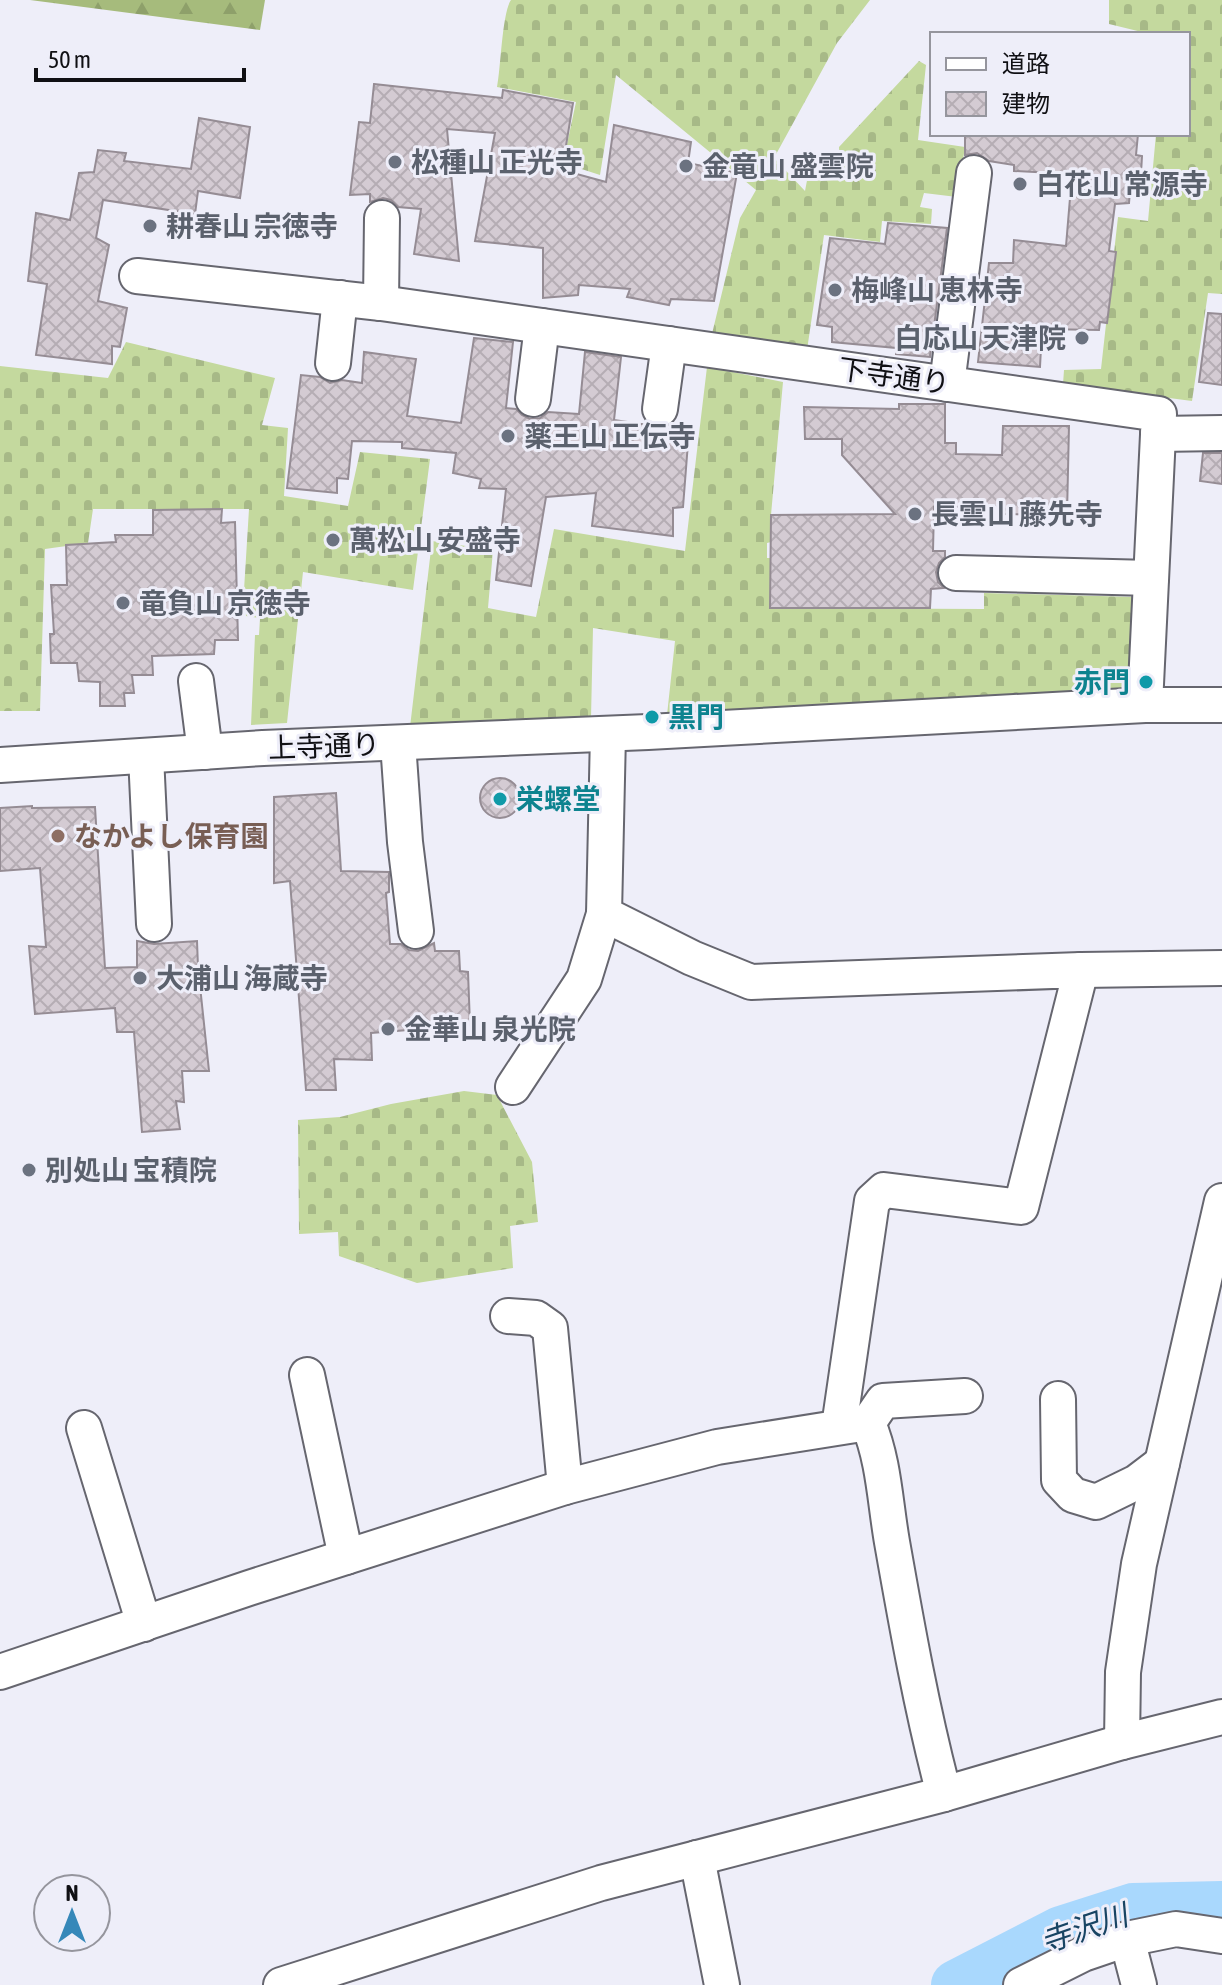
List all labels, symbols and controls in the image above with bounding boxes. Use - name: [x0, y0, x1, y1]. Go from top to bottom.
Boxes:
- scale bar: [36, 32, 244, 82]
- legend: [930, 32, 1190, 136]
- text: 50 m: [48, 46, 91, 73]
- text: 道路: [1002, 50, 1050, 77]
- text: 建物: [1002, 90, 1050, 117]
- place label: 松種山 正光寺: [411, 146, 583, 178]
- place label: 金竜山 盛雲院: [702, 150, 874, 182]
- marker: 松種山 正光寺: [386, 153, 404, 171]
- marker: 金竜山 盛雲院: [677, 157, 695, 175]
- place label: 白花山 常源寺: [1036, 168, 1208, 200]
- marker: 白花山 常源寺: [1011, 175, 1029, 193]
- place label: 耕春山 宗徳寺: [166, 210, 338, 242]
- marker: 耕春山 宗徳寺: [141, 217, 159, 235]
- place label: 梅峰山 恵林寺: [851, 274, 1023, 306]
- marker: 梅峰山 恵林寺: [826, 281, 844, 299]
- place label: 白応山 天津院: [894, 322, 1066, 354]
- marker: 白応山 天津院: [1073, 329, 1091, 347]
- street label: 下寺通り: [836, 352, 952, 400]
- place label: 薬王山 正伝寺: [524, 420, 696, 452]
- marker: 薬王山 正伝寺: [499, 427, 517, 445]
- place label: 長雲山 藤先寺: [931, 498, 1103, 530]
- marker: 長雲山 藤先寺: [906, 505, 924, 523]
- place label: 萬松山 安盛寺: [349, 524, 521, 556]
- marker: 萬松山 安盛寺: [324, 531, 342, 549]
- place label: 竜負山 京徳寺: [139, 587, 311, 619]
- marker: 竜負山 京徳寺: [114, 594, 132, 612]
- place label: 赤門: [1074, 666, 1130, 698]
- marker: 赤門: [1137, 673, 1155, 691]
- place label: 黒門: [668, 701, 724, 733]
- marker: 黒門: [643, 708, 661, 726]
- street label: 上寺通り: [267, 728, 381, 764]
- place label: 栄螺堂: [516, 783, 600, 815]
- marker: 栄螺堂: [491, 790, 509, 808]
- place label: なかよし保育園: [74, 820, 269, 852]
- marker: なかよし保育園: [49, 827, 67, 845]
- place label: 大浦山 海蔵寺: [156, 962, 328, 994]
- marker: 大浦山 海蔵寺: [131, 969, 149, 987]
- place label: 金華山 泉光院: [404, 1013, 576, 1045]
- marker: 金華山 泉光院: [379, 1020, 397, 1038]
- place label: 別処山 宝積院: [45, 1154, 217, 1186]
- marker: 別処山 宝積院: [20, 1161, 38, 1179]
- north arrow: [32, 1873, 112, 1953]
- text: N: [66, 1880, 78, 1906]
- water label: 寺沢川: [1036, 1896, 1135, 1959]

